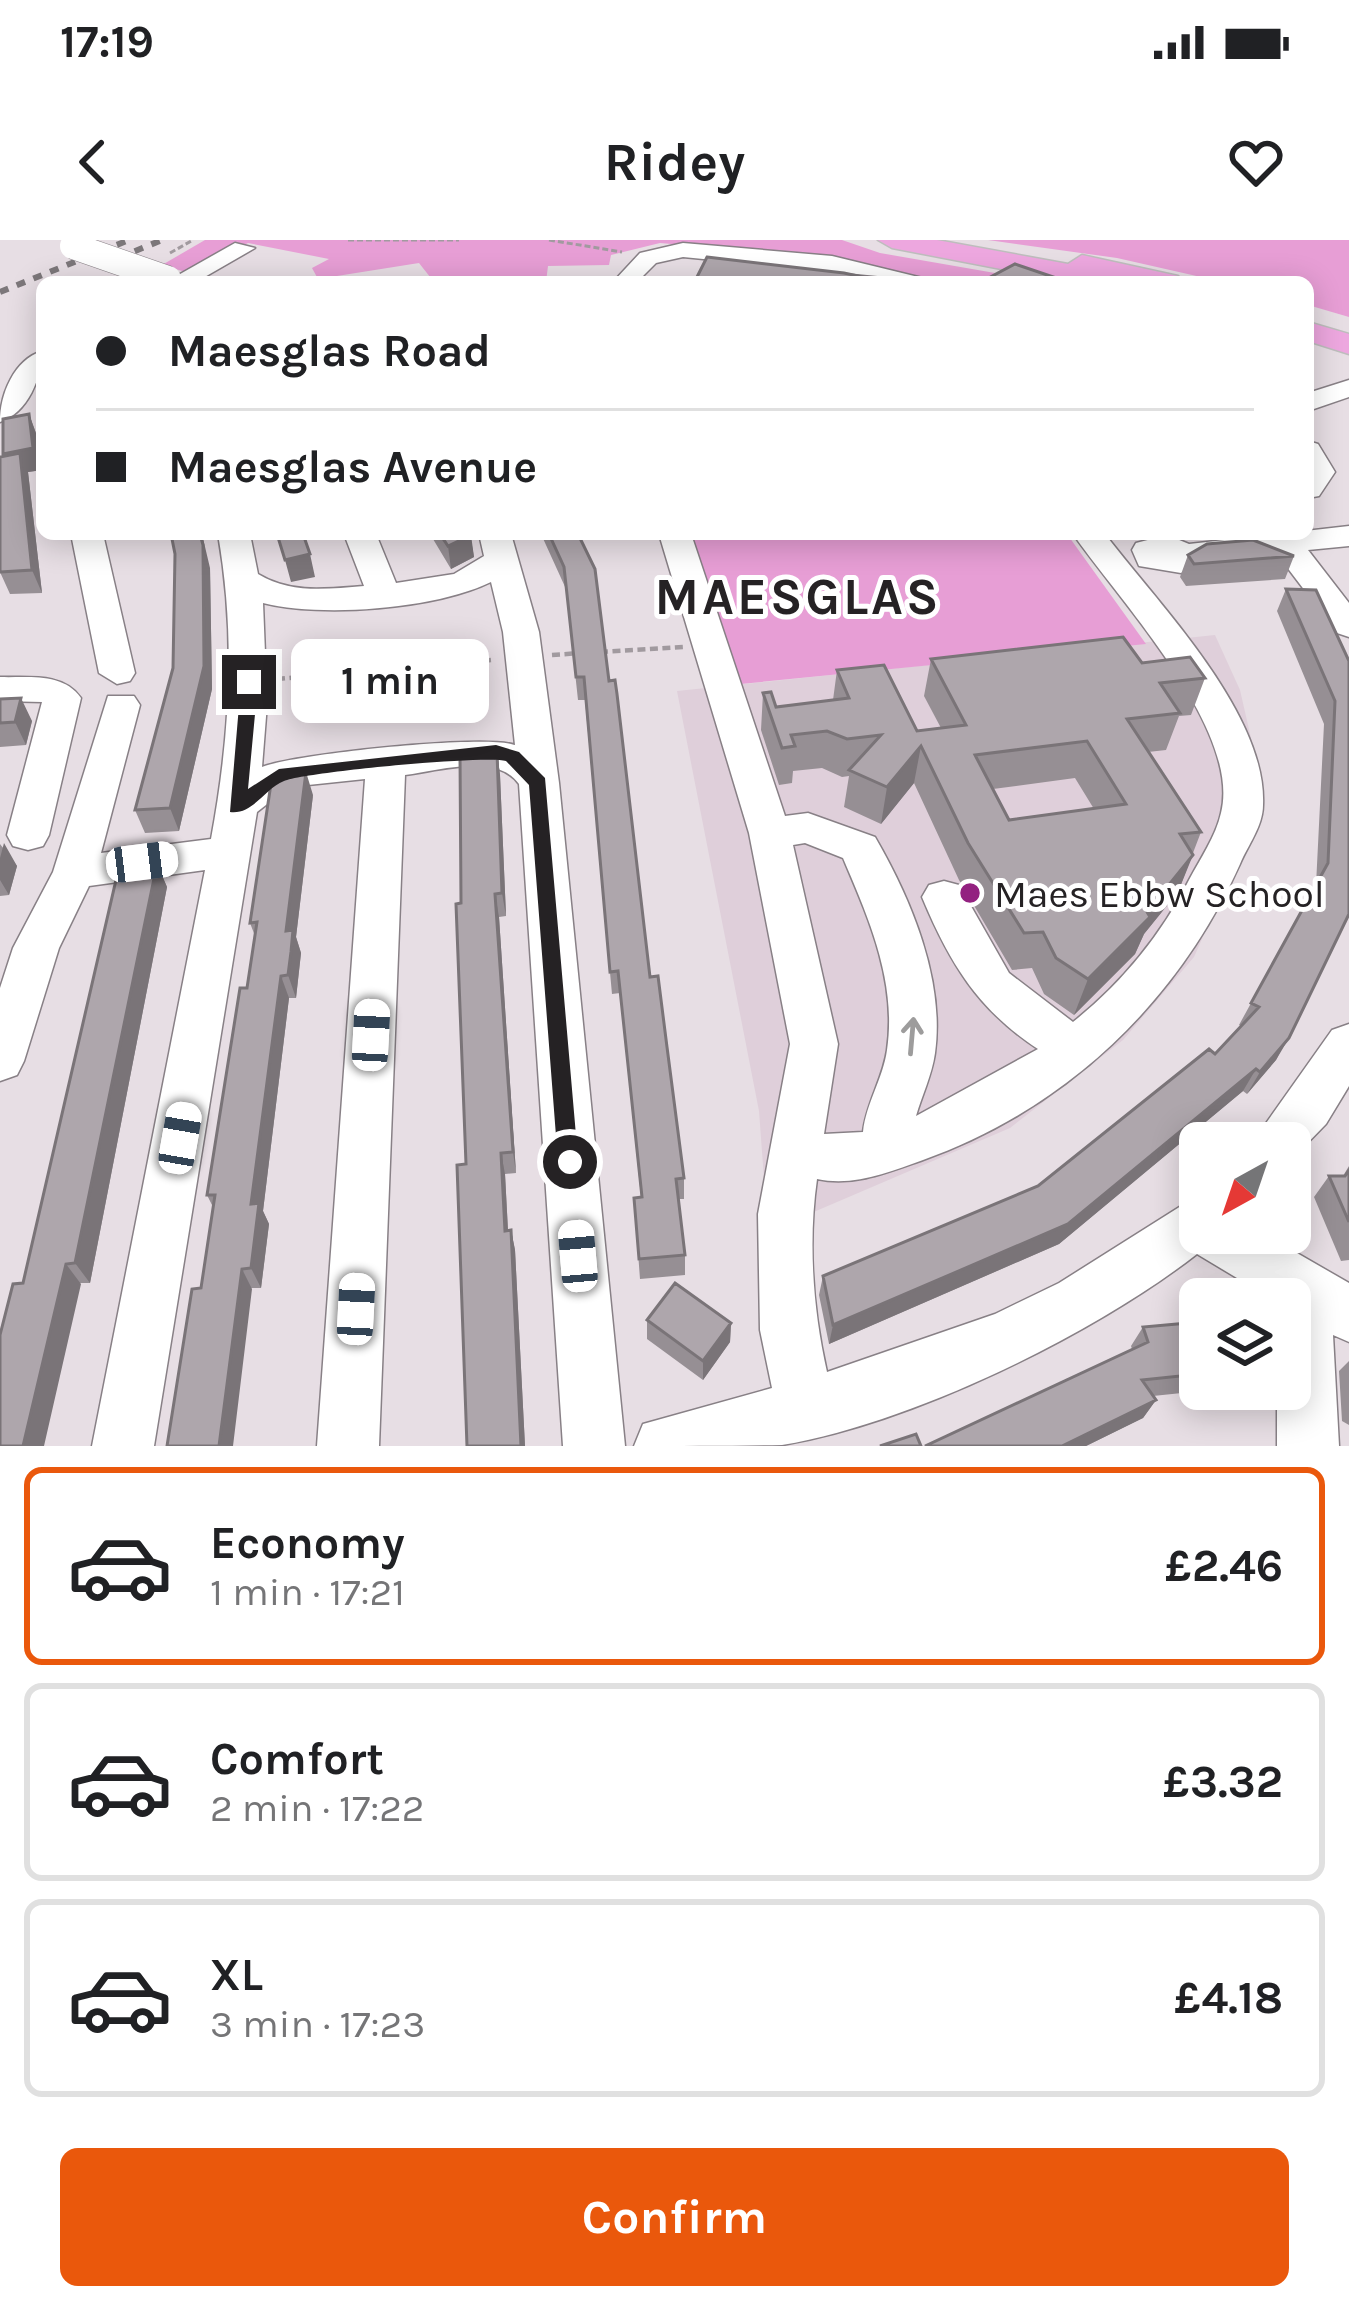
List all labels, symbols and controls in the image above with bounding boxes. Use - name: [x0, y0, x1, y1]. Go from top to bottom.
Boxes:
- text: 17:19: [60, 16, 154, 68]
- icon: back: [60, 129, 126, 195]
- icon: heart: [1223, 129, 1289, 195]
- text: Ridey: [604, 130, 745, 194]
- text: Maesglas Road: [168, 325, 491, 377]
- text: Maesglas Avenue: [168, 441, 537, 493]
- district label: MAESGLAS: [654, 567, 942, 627]
- callout: 1 min: [291, 640, 489, 724]
- route end: [222, 655, 276, 709]
- text: 1 min: [341, 658, 439, 704]
- car: [104, 840, 180, 884]
- place label: Maes Ebbw School: [994, 871, 1325, 917]
- marker: Maes Ebbw School: [957, 880, 983, 906]
- car: [351, 998, 391, 1072]
- one-way arrow: [900, 1018, 923, 1057]
- car: [156, 1099, 204, 1177]
- north arrow: [1179, 1122, 1311, 1254]
- map controls: [1179, 1122, 1311, 1410]
- route start: [543, 1135, 597, 1189]
- car: [557, 1219, 599, 1293]
- car: [336, 1272, 376, 1346]
- button: layers: [1179, 1278, 1311, 1410]
- icon: car: [66, 1512, 174, 1620]
- text: Economy: [210, 1517, 405, 1569]
- text: £2.46: [1165, 1540, 1283, 1592]
- text: 1 min · 17:21: [210, 1569, 405, 1615]
- icon: car: [66, 1728, 174, 1836]
- text: Comfort: [210, 1733, 384, 1785]
- text: £3.32: [1163, 1756, 1283, 1808]
- text: 2 min · 17:22: [210, 1785, 424, 1831]
- icon: car: [66, 1944, 174, 2052]
- text: XL: [210, 1949, 263, 2001]
- text: £4.18: [1174, 1972, 1283, 2024]
- text: 3 min · 17:23: [210, 2001, 425, 2047]
- button: Confirm: [60, 2148, 1289, 2286]

